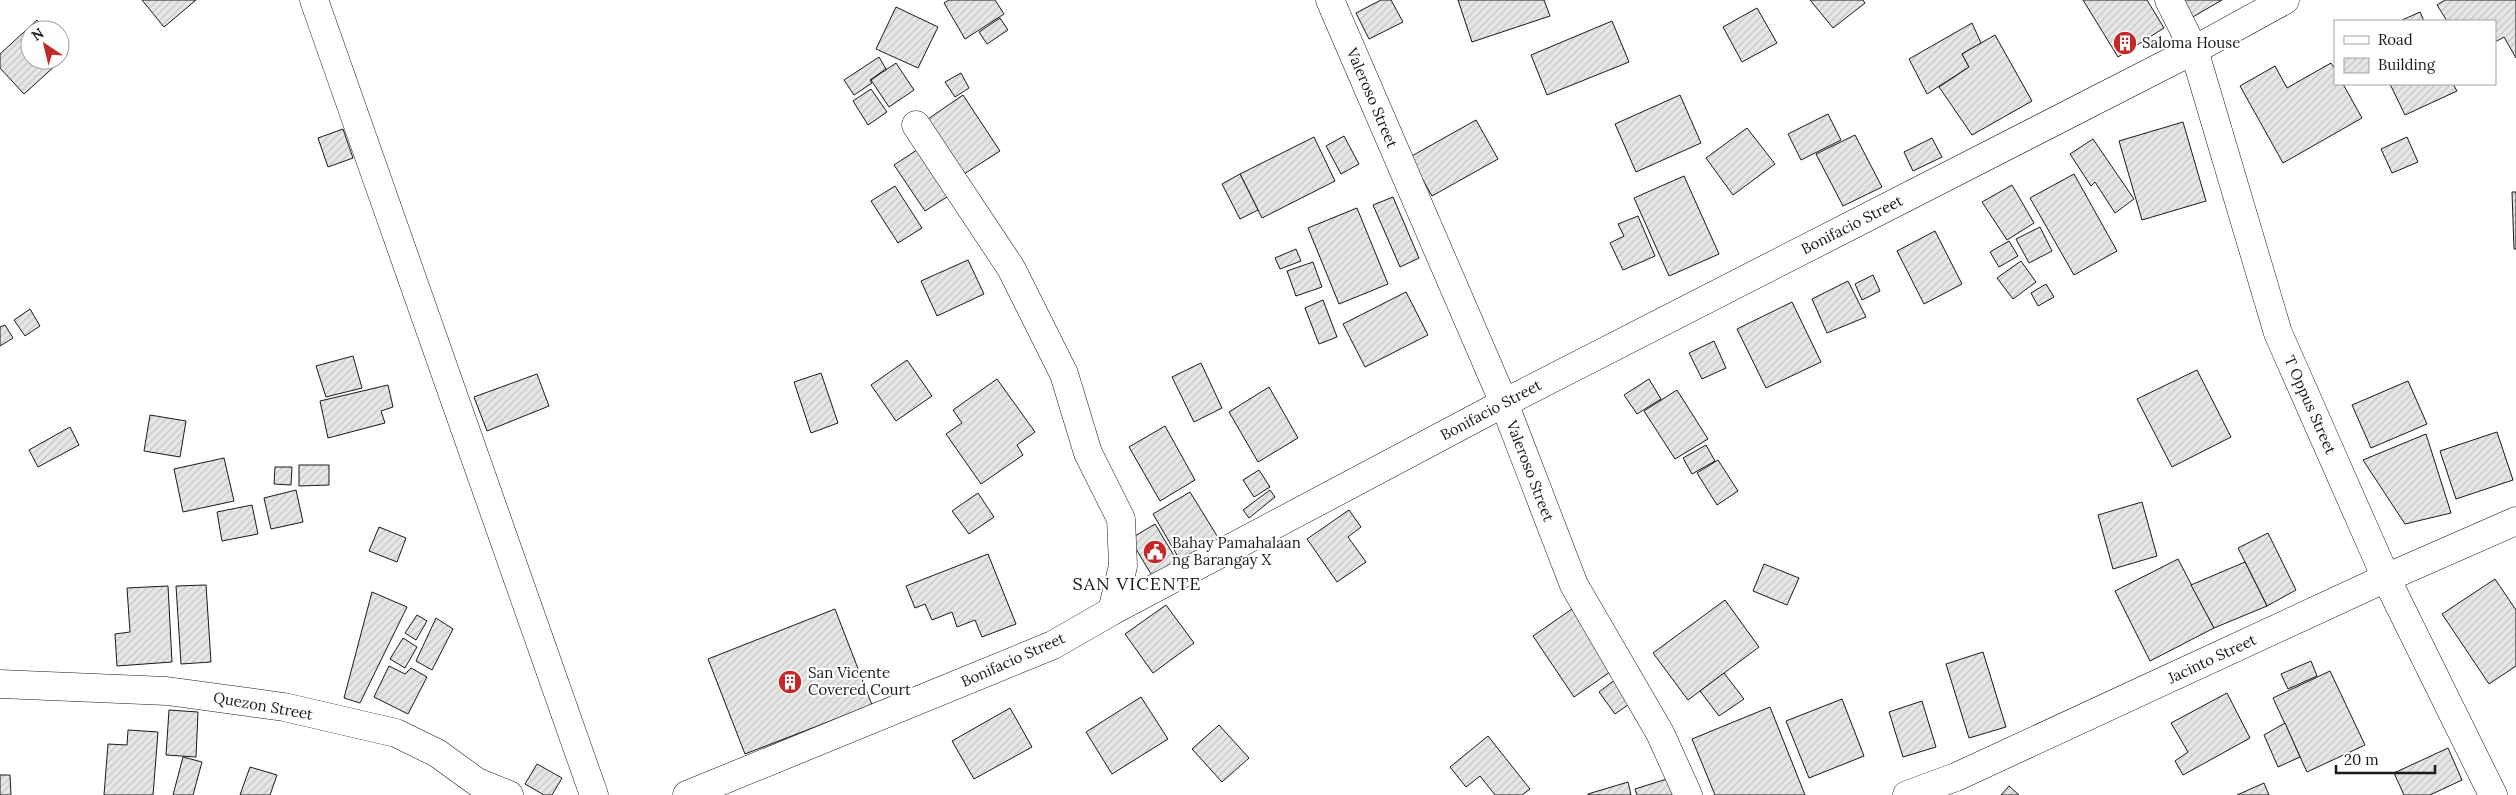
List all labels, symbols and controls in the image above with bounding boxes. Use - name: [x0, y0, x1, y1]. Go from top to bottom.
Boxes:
- north arrow: [20, 20, 70, 70]
- legend: [2334, 20, 2496, 85]
- text: N: [28, 24, 47, 45]
- building icon: Saloma House: [2112, 30, 2138, 56]
- text: Road: [2378, 30, 2413, 49]
- place label: Saloma House: [2142, 33, 2240, 52]
- street label: Valeroso Street: [1342, 44, 1402, 151]
- text: Building: [2378, 55, 2436, 74]
- street label: Bonifacio Street: [1798, 191, 1906, 258]
- street label: T Oppus Street: [2280, 353, 2341, 457]
- street label: Bonifacio Street: [1437, 375, 1545, 444]
- street label: Valeroso Street: [1502, 417, 1559, 524]
- place label: Bahay Pamahalaan ng Barangay X: [1172, 533, 1301, 569]
- public building icon: Bahay Pamahalaan ng Barangay X: [1142, 539, 1168, 565]
- district label: SAN VICENTE: [1073, 572, 1201, 595]
- street label: Bonifacio Street: [958, 628, 1068, 691]
- street label: Jacinto Street: [2164, 630, 2259, 688]
- place label: San Vicente Covered Court: [808, 663, 911, 699]
- building icon: San Vicente Covered Court: [777, 669, 803, 695]
- street label: Quezon Street: [212, 687, 315, 724]
- scale bar: [2336, 742, 2435, 774]
- text: 20 m: [2344, 750, 2379, 769]

